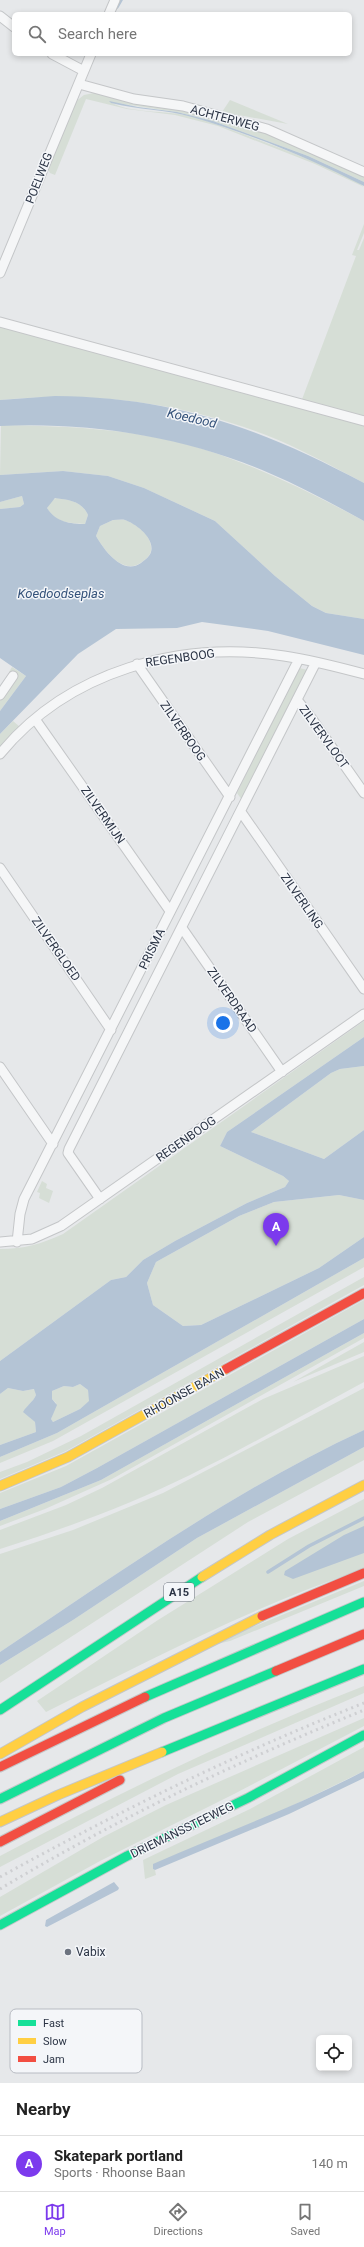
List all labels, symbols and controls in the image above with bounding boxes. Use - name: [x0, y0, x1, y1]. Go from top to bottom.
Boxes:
- search box: [12, 12, 352, 56]
- icon: search: [26, 23, 48, 45]
- text: Search here: [58, 25, 137, 43]
- street label: ACHTERWEG: [189, 102, 261, 134]
- street label: POELWEG: [23, 150, 55, 206]
- water label: Koedood: [166, 405, 219, 431]
- water label: Koedoodseplas: [18, 586, 105, 601]
- street label: REGENBOOG: [144, 646, 216, 670]
- street label: ZILVERBOOG: [157, 698, 209, 764]
- street label: ZILVERVLOOT: [296, 703, 352, 771]
- street label: ZILVERMIJN: [78, 784, 128, 846]
- street label: ZILVERLING: [278, 871, 326, 931]
- street label: ZILVERGLOED: [29, 914, 83, 984]
- street label: PRISMA: [136, 926, 168, 972]
- street label: ZILVERDRAAD: [204, 965, 260, 1035]
- your location: [213, 1013, 233, 1033]
- street label: REGENBOOG: [153, 1113, 219, 1165]
- pin: A: [263, 1213, 289, 1246]
- street label: RHOONSE BAAN: [141, 1365, 227, 1421]
- road number: A15: [164, 1583, 194, 1601]
- street label: DRIEMANSSTEEWEG: [128, 1799, 236, 1861]
- place label: Vabix: [76, 1945, 106, 1959]
- marker: Vabix: [63, 1947, 73, 1957]
- legend: [10, 2009, 142, 2073]
- text: Fast: [43, 2017, 65, 2030]
- text: Slow: [43, 2035, 67, 2048]
- map controls: [316, 2035, 352, 2071]
- button: locate: [316, 2035, 352, 2071]
- text: Jam: [43, 2053, 65, 2066]
- text: Nearby: [16, 2099, 71, 2119]
- text: Skatepark portland: [54, 2147, 183, 2165]
- text: A: [25, 2156, 33, 2171]
- text: 140 m: [311, 2156, 348, 2171]
- text: Sports · Rhoonse Baan: [54, 2165, 185, 2180]
- tab: Map: [44, 2201, 66, 2238]
- tab: Directions: [153, 2201, 203, 2238]
- tab: Saved: [290, 2201, 320, 2238]

